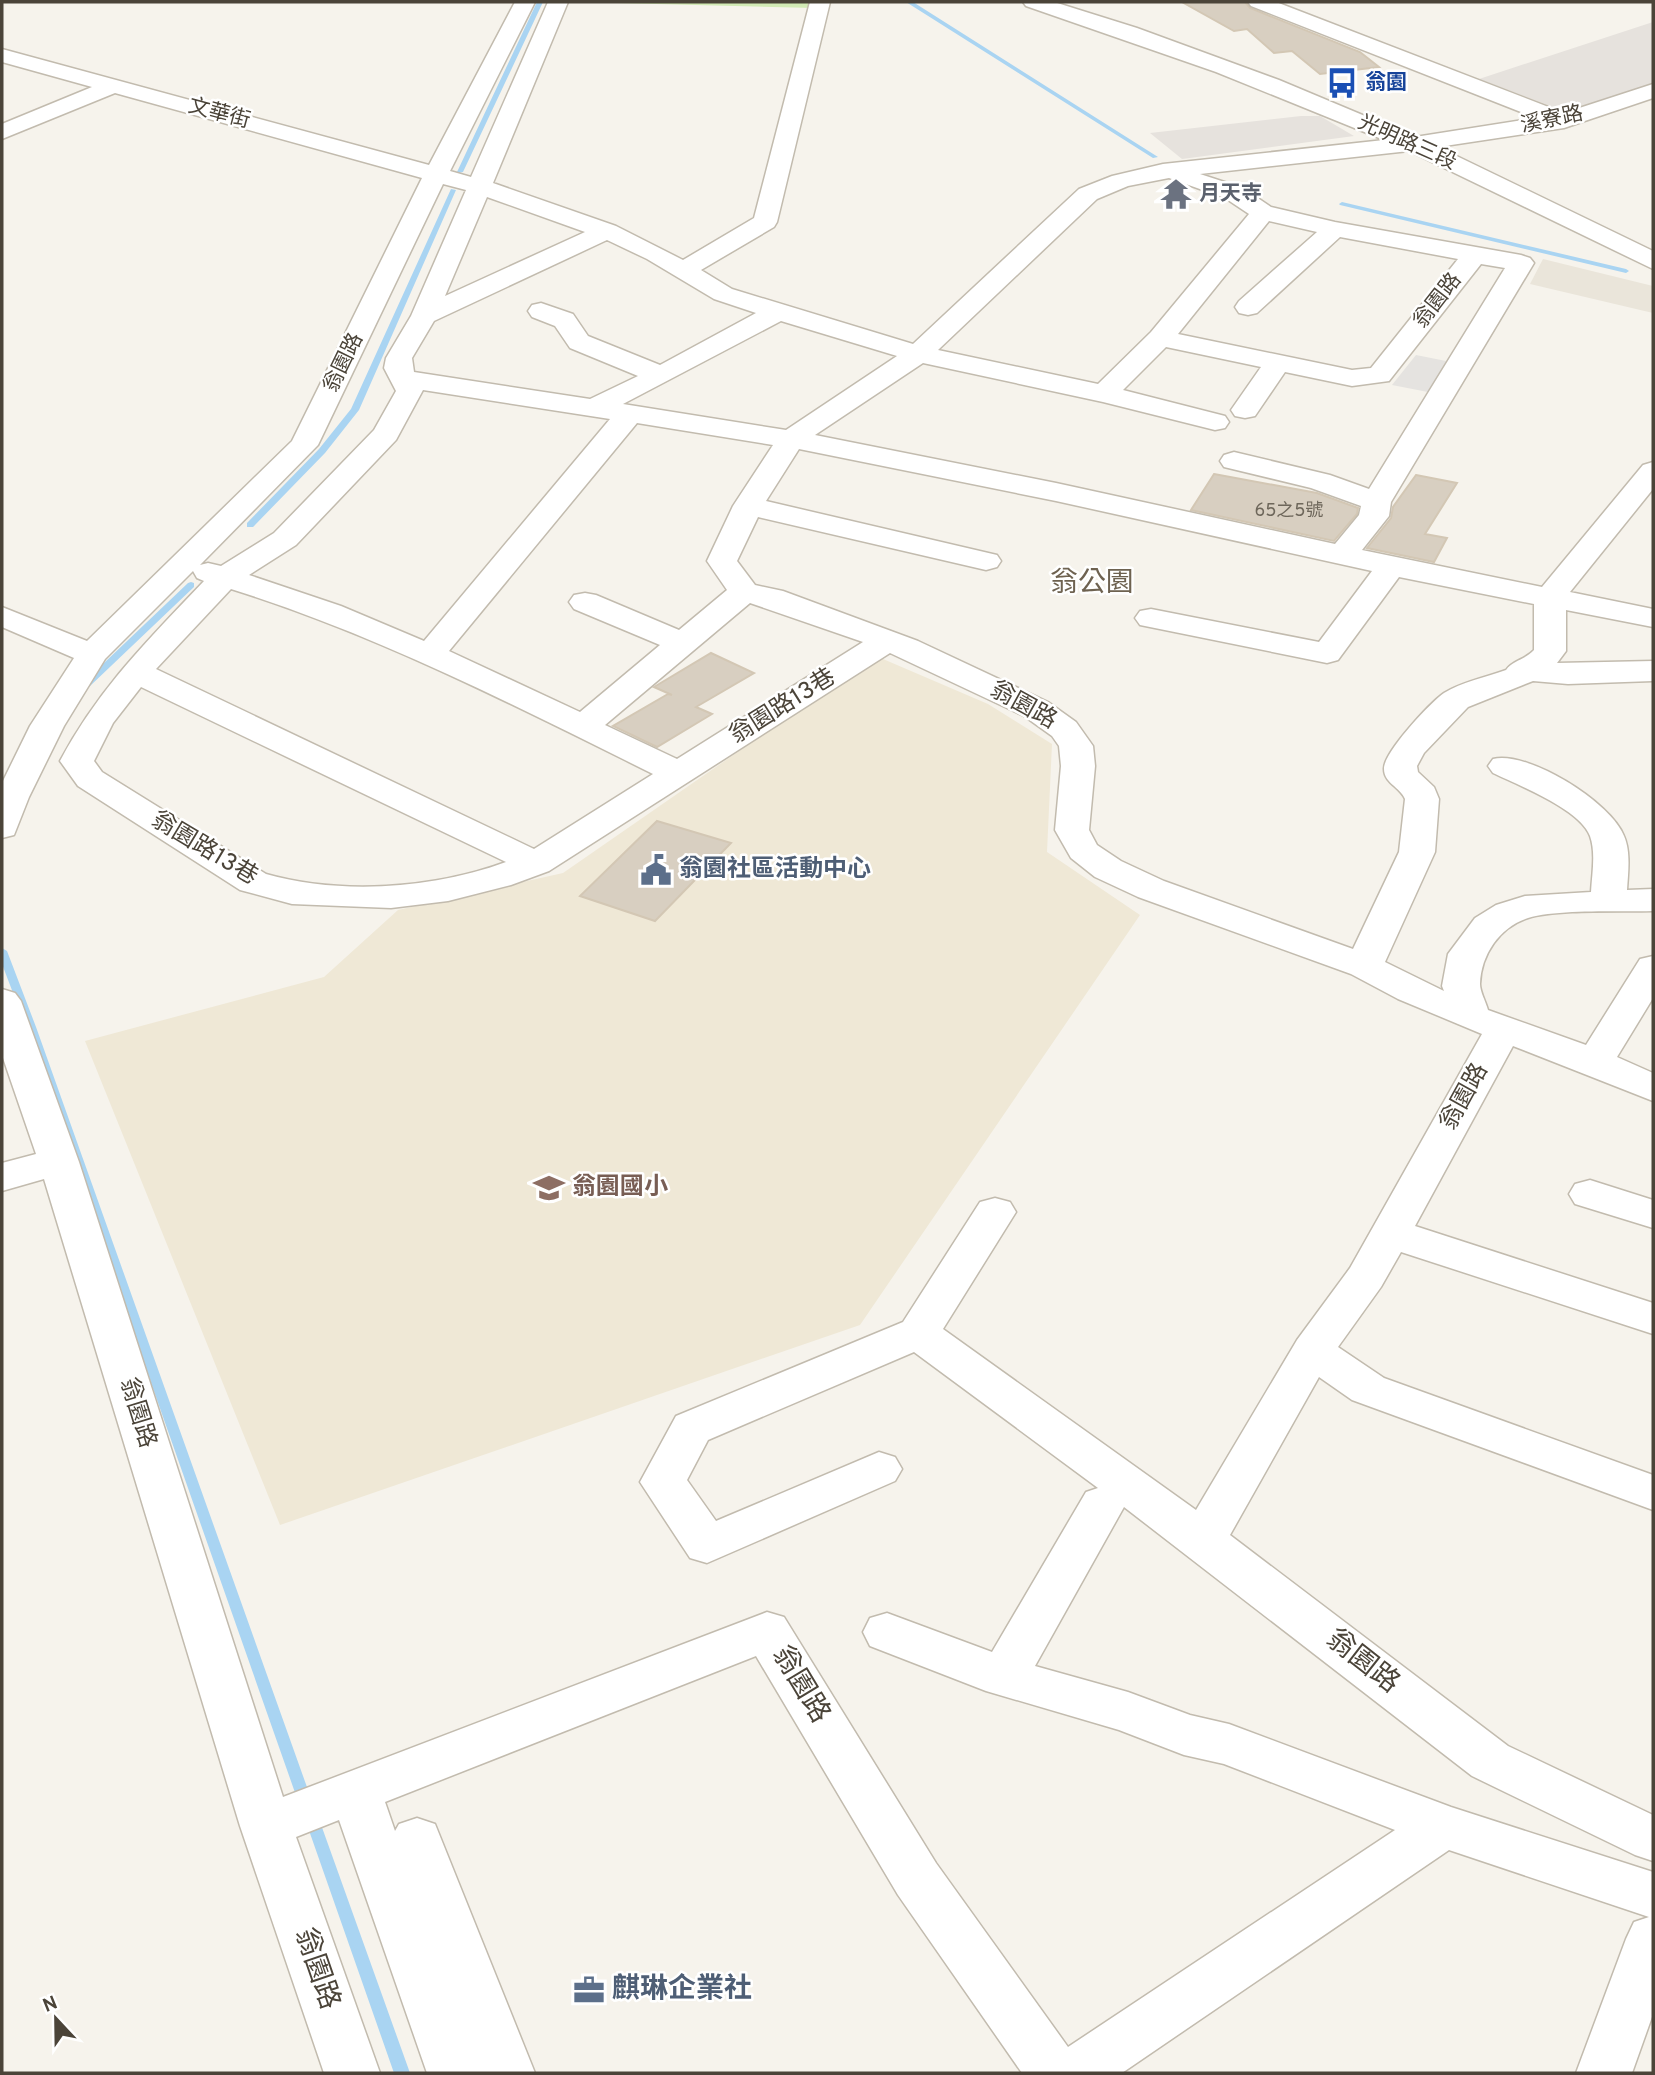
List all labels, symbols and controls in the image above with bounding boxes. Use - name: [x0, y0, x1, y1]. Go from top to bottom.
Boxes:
- bus stop icon: 翁園: [1325, 66, 1359, 100]
- place label: 翁園: [1365, 70, 1407, 97]
- street label: 文華街: [185, 93, 253, 135]
- street label: 溪寮路: [1518, 100, 1586, 140]
- street label: 光明路三段: [1354, 109, 1460, 177]
- temple icon: 月天寺: [1159, 177, 1193, 211]
- place label: 月天寺: [1199, 181, 1262, 208]
- street label: 翁園路: [1408, 268, 1468, 334]
- street label: 翁園路: [318, 329, 370, 397]
- house number: 65之5號: [1254, 500, 1324, 523]
- district label: 翁公園: [1050, 566, 1134, 602]
- street label: 翁園路13巷: [724, 663, 842, 751]
- street label: 翁園路: [984, 675, 1062, 737]
- street label: 翁園路13巷: [145, 805, 263, 893]
- public building icon: 翁園社區活動中心: [639, 853, 673, 887]
- place label: 翁園社區活動中心: [679, 855, 871, 885]
- street label: 翁園路: [1434, 1058, 1496, 1136]
- school or university icon: 翁園國小: [532, 1171, 566, 1205]
- place label: 翁園國小: [572, 1173, 668, 1203]
- street label: 翁園路: [112, 1374, 162, 1452]
- street label: 翁園路: [1318, 1622, 1406, 1702]
- street label: 翁園路: [763, 1640, 837, 1730]
- street label: 翁園路: [285, 1923, 347, 2015]
- place label: 麒琳企業社: [612, 1972, 752, 2008]
- office icon: 麒琳企業社: [572, 1973, 606, 2007]
- north arrow: [21, 1984, 91, 2054]
- text: N: [40, 1991, 61, 2019]

